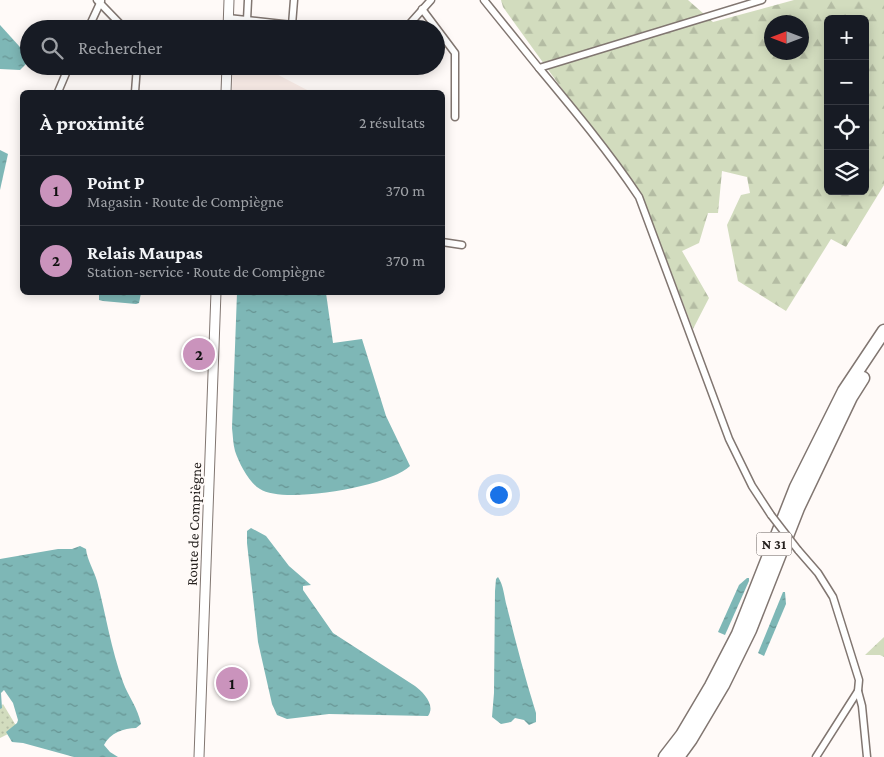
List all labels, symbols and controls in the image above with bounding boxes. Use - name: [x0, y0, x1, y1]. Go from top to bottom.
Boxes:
- north arrow: [764, 15, 809, 60]
- map controls: [824, 15, 869, 195]
- button: +: [824, 15, 869, 60]
- search box: [20, 20, 445, 75]
- icon: search: [38, 34, 66, 62]
- text: Rechercher: [78, 37, 162, 58]
- button: −: [824, 60, 869, 105]
- button: locate: [824, 105, 869, 150]
- text: À proximité: [40, 111, 144, 135]
- text: 2 résultats: [359, 114, 425, 131]
- button: layers: [824, 150, 869, 195]
- text: Point P: [87, 172, 145, 193]
- text: 1: [53, 182, 59, 199]
- text: 370 m: [386, 182, 425, 199]
- text: Magasin · Route de Compiègne: [87, 193, 284, 210]
- text: Relais Maupas: [87, 242, 203, 263]
- text: 2: [52, 252, 60, 269]
- text: 370 m: [386, 252, 425, 269]
- text: Station-service · Route de Compiègne: [87, 263, 325, 280]
- pin: 2: [183, 335, 215, 373]
- street label: Route de Compiègne: [184, 462, 205, 586]
- your location: [486, 482, 512, 508]
- road number: N 31: [756, 532, 792, 556]
- pin: 1: [216, 664, 248, 702]

